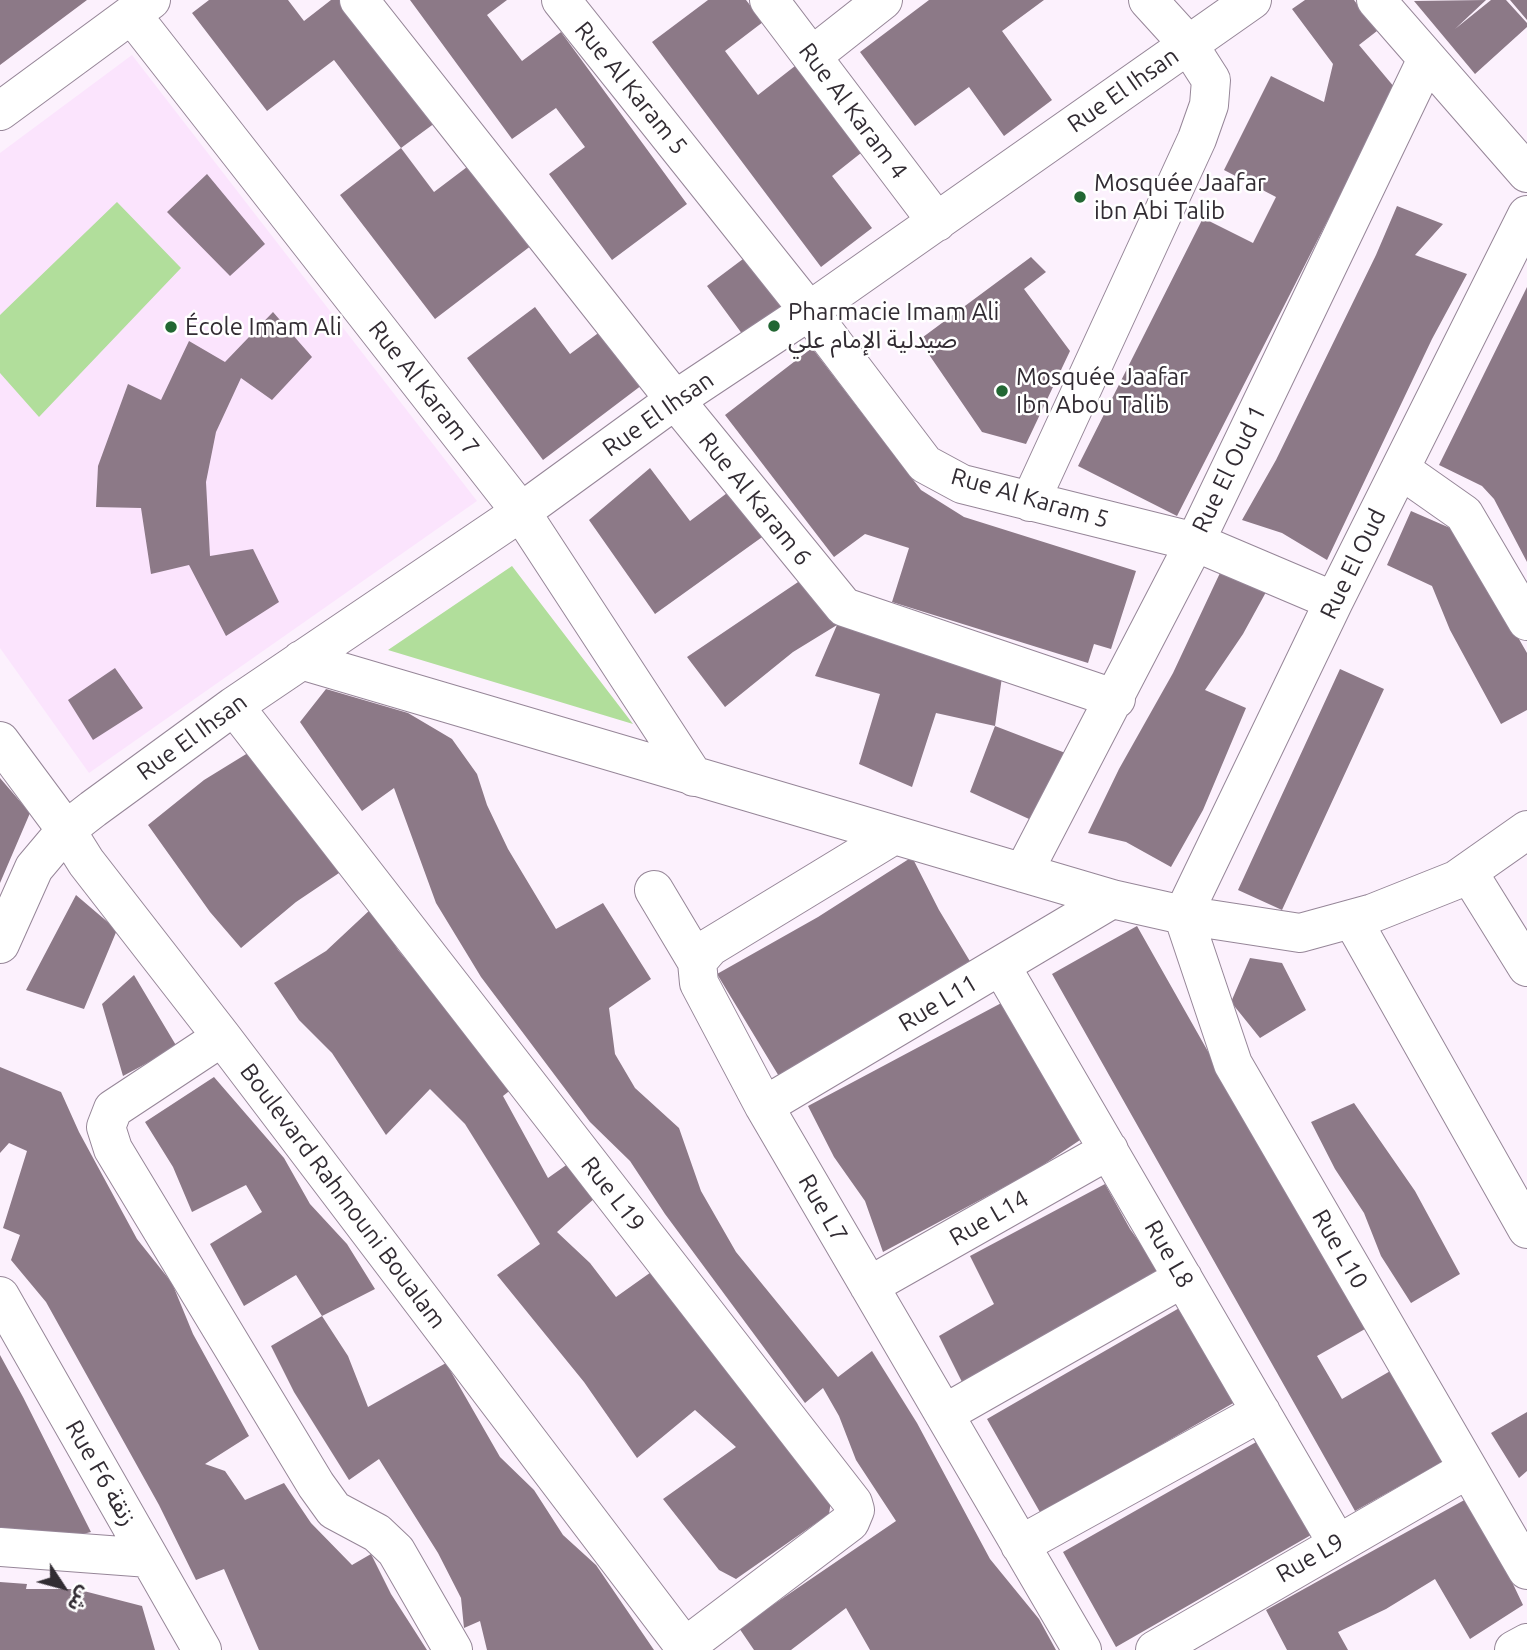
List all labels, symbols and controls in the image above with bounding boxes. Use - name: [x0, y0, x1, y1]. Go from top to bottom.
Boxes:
- street label: Rue Al Karam 5: [569, 16, 693, 160]
- street label: Rue Al Karam 4: [792, 37, 914, 185]
- street label: Rue El Ihsan: [1062, 41, 1184, 139]
- place label: Mosquée Jaafar ibn Abi Talib: [1094, 169, 1266, 225]
- marker: Mosquée Jaafar ibn Abi Talib: [1072, 189, 1088, 205]
- place label: Pharmacie Imam Ali صيدلية الإمام علي: [788, 298, 999, 354]
- place label: École Imam Ali: [185, 313, 342, 341]
- street label: Rue Al Karam 7: [363, 315, 485, 461]
- marker: Pharmacie Imam Ali صيدلية الإمام علي: [766, 318, 782, 334]
- marker: École Imam Ali: [163, 319, 179, 335]
- place label: Mosquée Jaafar Ibn Abou Talib: [1016, 363, 1188, 419]
- street label: Rue El Ihsan: [597, 365, 719, 463]
- marker: Mosquée Jaafar Ibn Abou Talib: [994, 383, 1010, 399]
- street label: Rue El Oud 1: [1186, 401, 1272, 537]
- street label: Rue Al Karam 6: [693, 427, 817, 571]
- street label: Rue Al Karam 5: [948, 462, 1112, 534]
- street label: Rue El Oud: [1314, 504, 1392, 624]
- street label: Rue El Ihsan: [131, 687, 253, 787]
- street label: Rue L11: [893, 968, 983, 1038]
- street label: Boulevard Rahmouni Boualam: [234, 1058, 452, 1334]
- street label: Rue L19: [575, 1151, 651, 1237]
- street label: Rue L7: [792, 1169, 854, 1247]
- street label: Rue L14: [944, 1184, 1034, 1252]
- street label: Rue L10: [1306, 1204, 1374, 1294]
- street label: Rue L8: [1138, 1215, 1200, 1293]
- street label: Rue F6 زنقة: [59, 1415, 143, 1531]
- street label: Rue L9: [1271, 1527, 1349, 1589]
- north arrow: [28, 1552, 98, 1622]
- text: ش: [63, 1582, 97, 1616]

